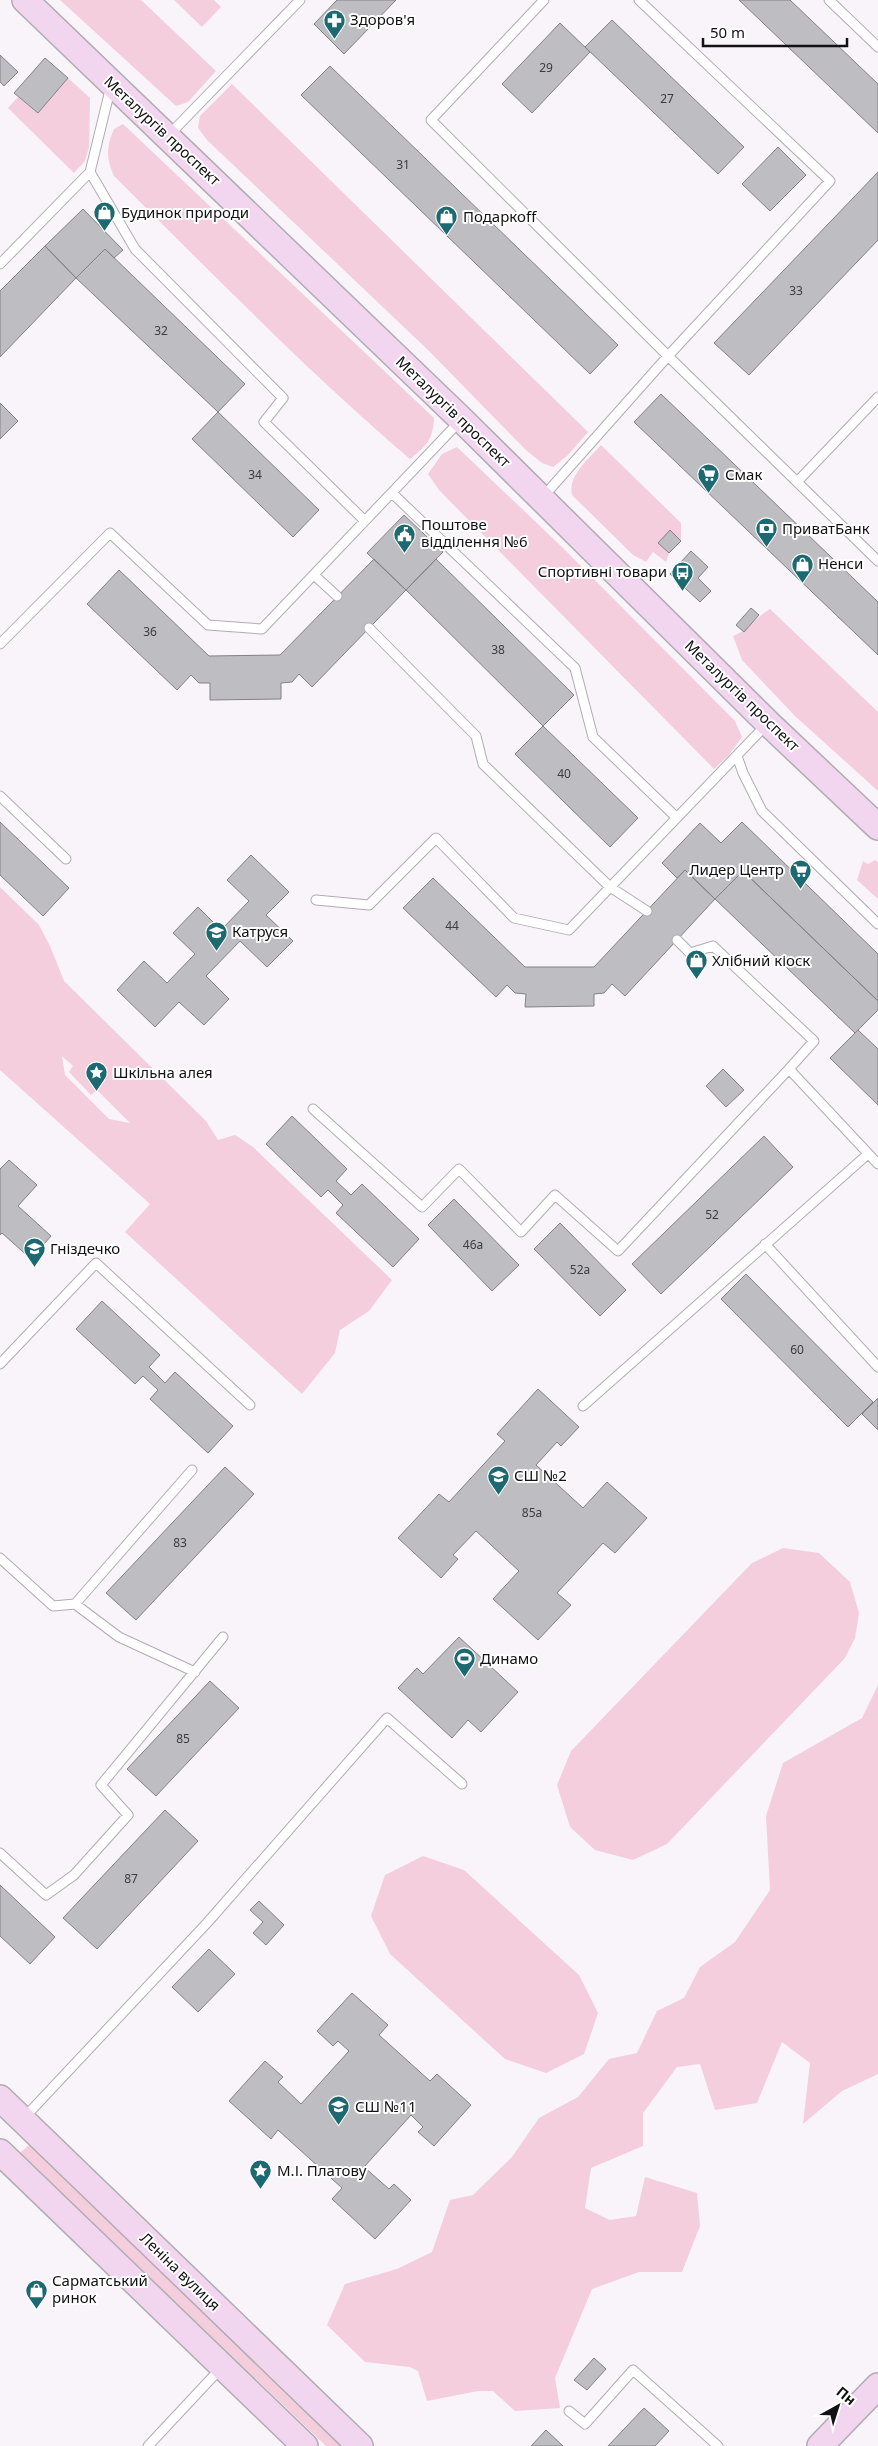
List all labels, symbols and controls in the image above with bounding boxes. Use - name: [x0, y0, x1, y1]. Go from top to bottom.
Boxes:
- pharmacy icon: Здоров'я: [322, 8, 346, 39]
- place label: Здоров'я: [350, 9, 415, 29]
- scale bar: [703, 15, 847, 47]
- text: 50 m: [710, 22, 745, 42]
- house number: 29: [539, 59, 553, 76]
- street label: Металургів проспект: [100, 71, 225, 189]
- house number: 27: [660, 90, 674, 107]
- house number: 31: [396, 156, 410, 173]
- shop icon: Будинок природи: [93, 201, 117, 232]
- place label: Будинок природи: [121, 202, 249, 222]
- shop icon: Подаркоff: [435, 205, 459, 236]
- place label: Подаркоff: [463, 206, 537, 226]
- house number: 33: [789, 282, 803, 299]
- house number: 32: [154, 322, 168, 339]
- street label: Металургів проспект: [392, 351, 515, 471]
- supermarket icon: Смак: [697, 463, 721, 494]
- place label: Смак: [725, 464, 762, 484]
- house number: 34: [248, 466, 262, 483]
- place label: Поштове відділення №6: [421, 514, 528, 551]
- bank icon: ПриватБанк: [754, 517, 778, 548]
- place label: ПриватБанк: [782, 518, 870, 538]
- public building icon: Поштове відділення №6: [393, 522, 417, 553]
- shop icon: Ненси: [790, 552, 814, 583]
- place label: Ненси: [818, 553, 863, 573]
- bus stop icon: Спортивні товари: [671, 560, 695, 591]
- place label: Спортивні товари: [538, 561, 667, 581]
- house number: 36: [143, 623, 157, 640]
- street label: Металургів проспект: [681, 635, 804, 755]
- house number: 38: [491, 641, 505, 658]
- house number: 40: [557, 765, 571, 782]
- supermarket icon: Лидер Центр: [788, 858, 812, 889]
- place label: Лидер Центр: [689, 859, 784, 879]
- house number: 44: [445, 917, 459, 934]
- school or university icon: Катруся: [204, 920, 228, 951]
- place label: Катруся: [232, 921, 288, 941]
- shop icon: Хлібний кіоск: [684, 949, 708, 980]
- place label: Хлібний кіоск: [712, 950, 810, 970]
- place icon: Шкільна алея: [85, 1061, 109, 1092]
- place label: Шкільна алея: [113, 1062, 213, 1082]
- house number: 52: [705, 1206, 719, 1223]
- house number: 46а: [463, 1236, 483, 1253]
- school or university icon: Гніздечко: [22, 1237, 46, 1268]
- place label: Гніздечко: [50, 1238, 120, 1258]
- house number: 52а: [570, 1261, 590, 1278]
- house number: 60: [790, 1341, 804, 1358]
- school or university icon: СШ №2: [486, 1464, 510, 1495]
- place label: СШ №2: [514, 1465, 567, 1485]
- house number: 85а: [522, 1504, 542, 1521]
- house number: 83: [173, 1534, 187, 1551]
- sports icon: Динамо: [452, 1647, 476, 1678]
- place label: Динамо: [480, 1648, 538, 1668]
- house number: 85: [176, 1730, 190, 1747]
- house number: 87: [124, 1870, 138, 1887]
- school or university icon: СШ №11: [327, 2095, 351, 2126]
- place label: СШ №11: [355, 2096, 417, 2116]
- place icon: М.І. Платову: [249, 2159, 273, 2190]
- place label: М.І. Платову: [277, 2160, 367, 2180]
- street label: Леніна вулиця: [136, 2228, 225, 2315]
- place label: Сарматський ринок: [52, 2270, 148, 2307]
- shop icon: Сарматський ринок: [24, 2278, 48, 2309]
- north arrow: [813, 2381, 863, 2431]
- text: Пн: [833, 2382, 860, 2409]

